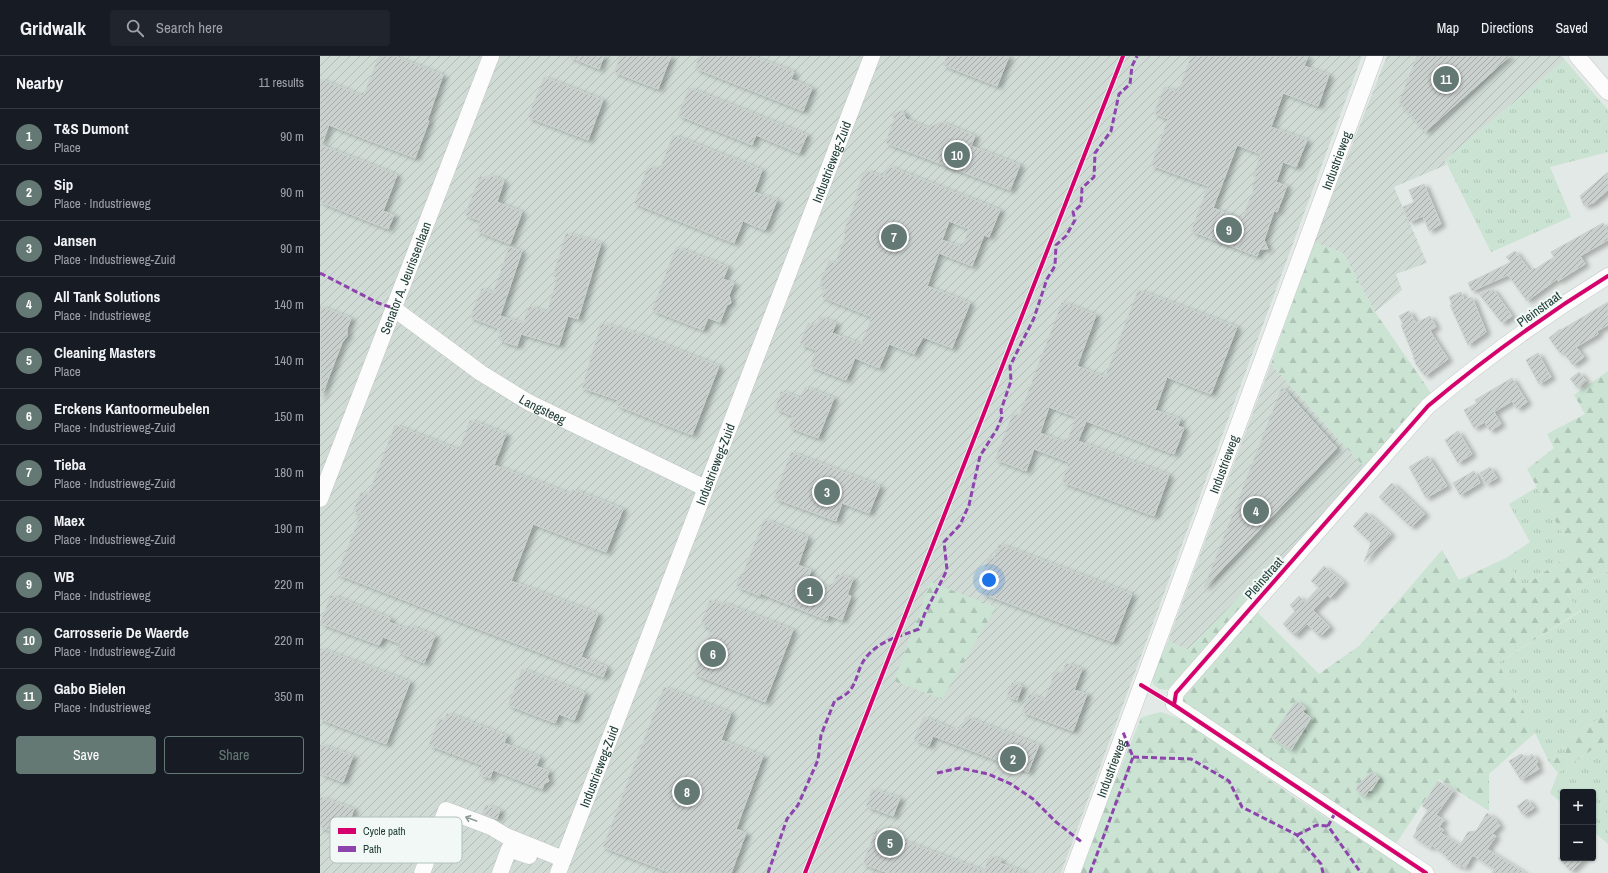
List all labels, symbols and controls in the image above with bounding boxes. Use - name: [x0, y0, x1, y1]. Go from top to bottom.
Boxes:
- search box: [110, 10, 390, 46]
- text: Gridwalk: [20, 15, 86, 41]
- icon: search: [124, 17, 146, 39]
- text: Search here: [156, 17, 223, 38]
- text: Map: [1437, 19, 1459, 37]
- text: Directions: [1481, 19, 1533, 37]
- text: Saved: [1555, 19, 1588, 37]
- pin: 11: [1433, 64, 1459, 94]
- text: Nearby: [16, 71, 63, 94]
- text: 11 results: [259, 74, 304, 91]
- text: T&S Dumont: [54, 118, 128, 139]
- street label: Industrieweg-Zuid: [808, 118, 855, 205]
- text: 1: [26, 128, 32, 145]
- text: 90 m: [280, 128, 304, 145]
- street label: Industrieweg: [1318, 129, 1355, 192]
- text: Place: [54, 139, 81, 156]
- pin: 10: [944, 140, 970, 170]
- text: Sip: [54, 174, 73, 195]
- text: 2: [26, 184, 32, 201]
- text: 90 m: [280, 184, 304, 201]
- text: Place · Industrieweg: [54, 195, 151, 212]
- pin: 9: [1216, 215, 1242, 245]
- street label: Senator A. Jeurissenlaan: [376, 219, 435, 337]
- pin: 7: [881, 222, 907, 252]
- text: Jansen: [54, 230, 96, 251]
- text: 3: [26, 240, 32, 257]
- text: 90 m: [280, 240, 304, 257]
- text: Place · Industrieweg-Zuid: [54, 251, 175, 268]
- text: All Tank Solutions: [54, 286, 160, 307]
- street label: Pleinstraat: [1513, 287, 1565, 331]
- text: 4: [26, 296, 32, 313]
- text: 140 m: [274, 296, 304, 313]
- text: Place · Industrieweg: [54, 307, 151, 324]
- text: Cleaning Masters: [54, 342, 156, 363]
- text: 5: [26, 352, 32, 369]
- text: 140 m: [274, 352, 304, 369]
- text: Place: [54, 363, 81, 380]
- street label: Langsteeg: [516, 390, 569, 428]
- text: Erckens Kantoormeubelen: [54, 398, 210, 419]
- text: 6: [26, 408, 32, 425]
- text: 150 m: [274, 408, 304, 425]
- text: Place · Industrieweg-Zuid: [54, 419, 175, 436]
- street label: Industrieweg-Zuid: [692, 421, 739, 507]
- street label: Industrieweg: [1205, 433, 1242, 496]
- text: Tieba: [54, 454, 86, 475]
- text: 7: [26, 464, 32, 481]
- text: 180 m: [274, 464, 304, 481]
- text: Place · Industrieweg-Zuid: [54, 475, 175, 492]
- pin: 3: [814, 477, 840, 507]
- pin: 4: [1243, 496, 1269, 526]
- text: Maex: [54, 510, 85, 531]
- text: 8: [26, 520, 32, 537]
- text: 190 m: [274, 520, 304, 537]
- text: Place · Industrieweg-Zuid: [54, 531, 175, 548]
- street label: Pleinstraat: [1241, 553, 1287, 603]
- text: WB: [54, 566, 75, 587]
- your location: [979, 570, 999, 590]
- text: 9: [26, 576, 32, 593]
- text: 220 m: [274, 576, 304, 593]
- pin: 1: [797, 576, 823, 606]
- text: Place · Industrieweg: [54, 587, 151, 604]
- text: Carrosserie De Waerde: [54, 622, 189, 643]
- text: 10: [23, 632, 35, 649]
- text: 220 m: [274, 632, 304, 649]
- pin: 6: [700, 639, 726, 669]
- text: Place · Industrieweg-Zuid: [54, 643, 175, 660]
- text: Gabo Bielen: [54, 678, 126, 699]
- text: 11: [23, 688, 35, 705]
- text: 350 m: [274, 688, 304, 705]
- text: Place · Industrieweg: [54, 699, 151, 716]
- street label: Industrieweg-Zuid: [576, 723, 622, 810]
- button: Save: [16, 736, 156, 774]
- button: Share: [164, 736, 304, 774]
- street label: Industrieweg: [1092, 736, 1130, 800]
- pin: 2: [1000, 744, 1026, 774]
- pin: 8: [674, 777, 700, 807]
- map controls: [1560, 789, 1596, 861]
- button: +: [1560, 789, 1596, 825]
- one-way arrow: [465, 815, 477, 823]
- legend: [330, 817, 462, 863]
- text: Cycle path: [363, 824, 406, 838]
- button: −: [1560, 825, 1596, 861]
- pin: 5: [877, 828, 903, 858]
- text: Path: [363, 842, 382, 856]

